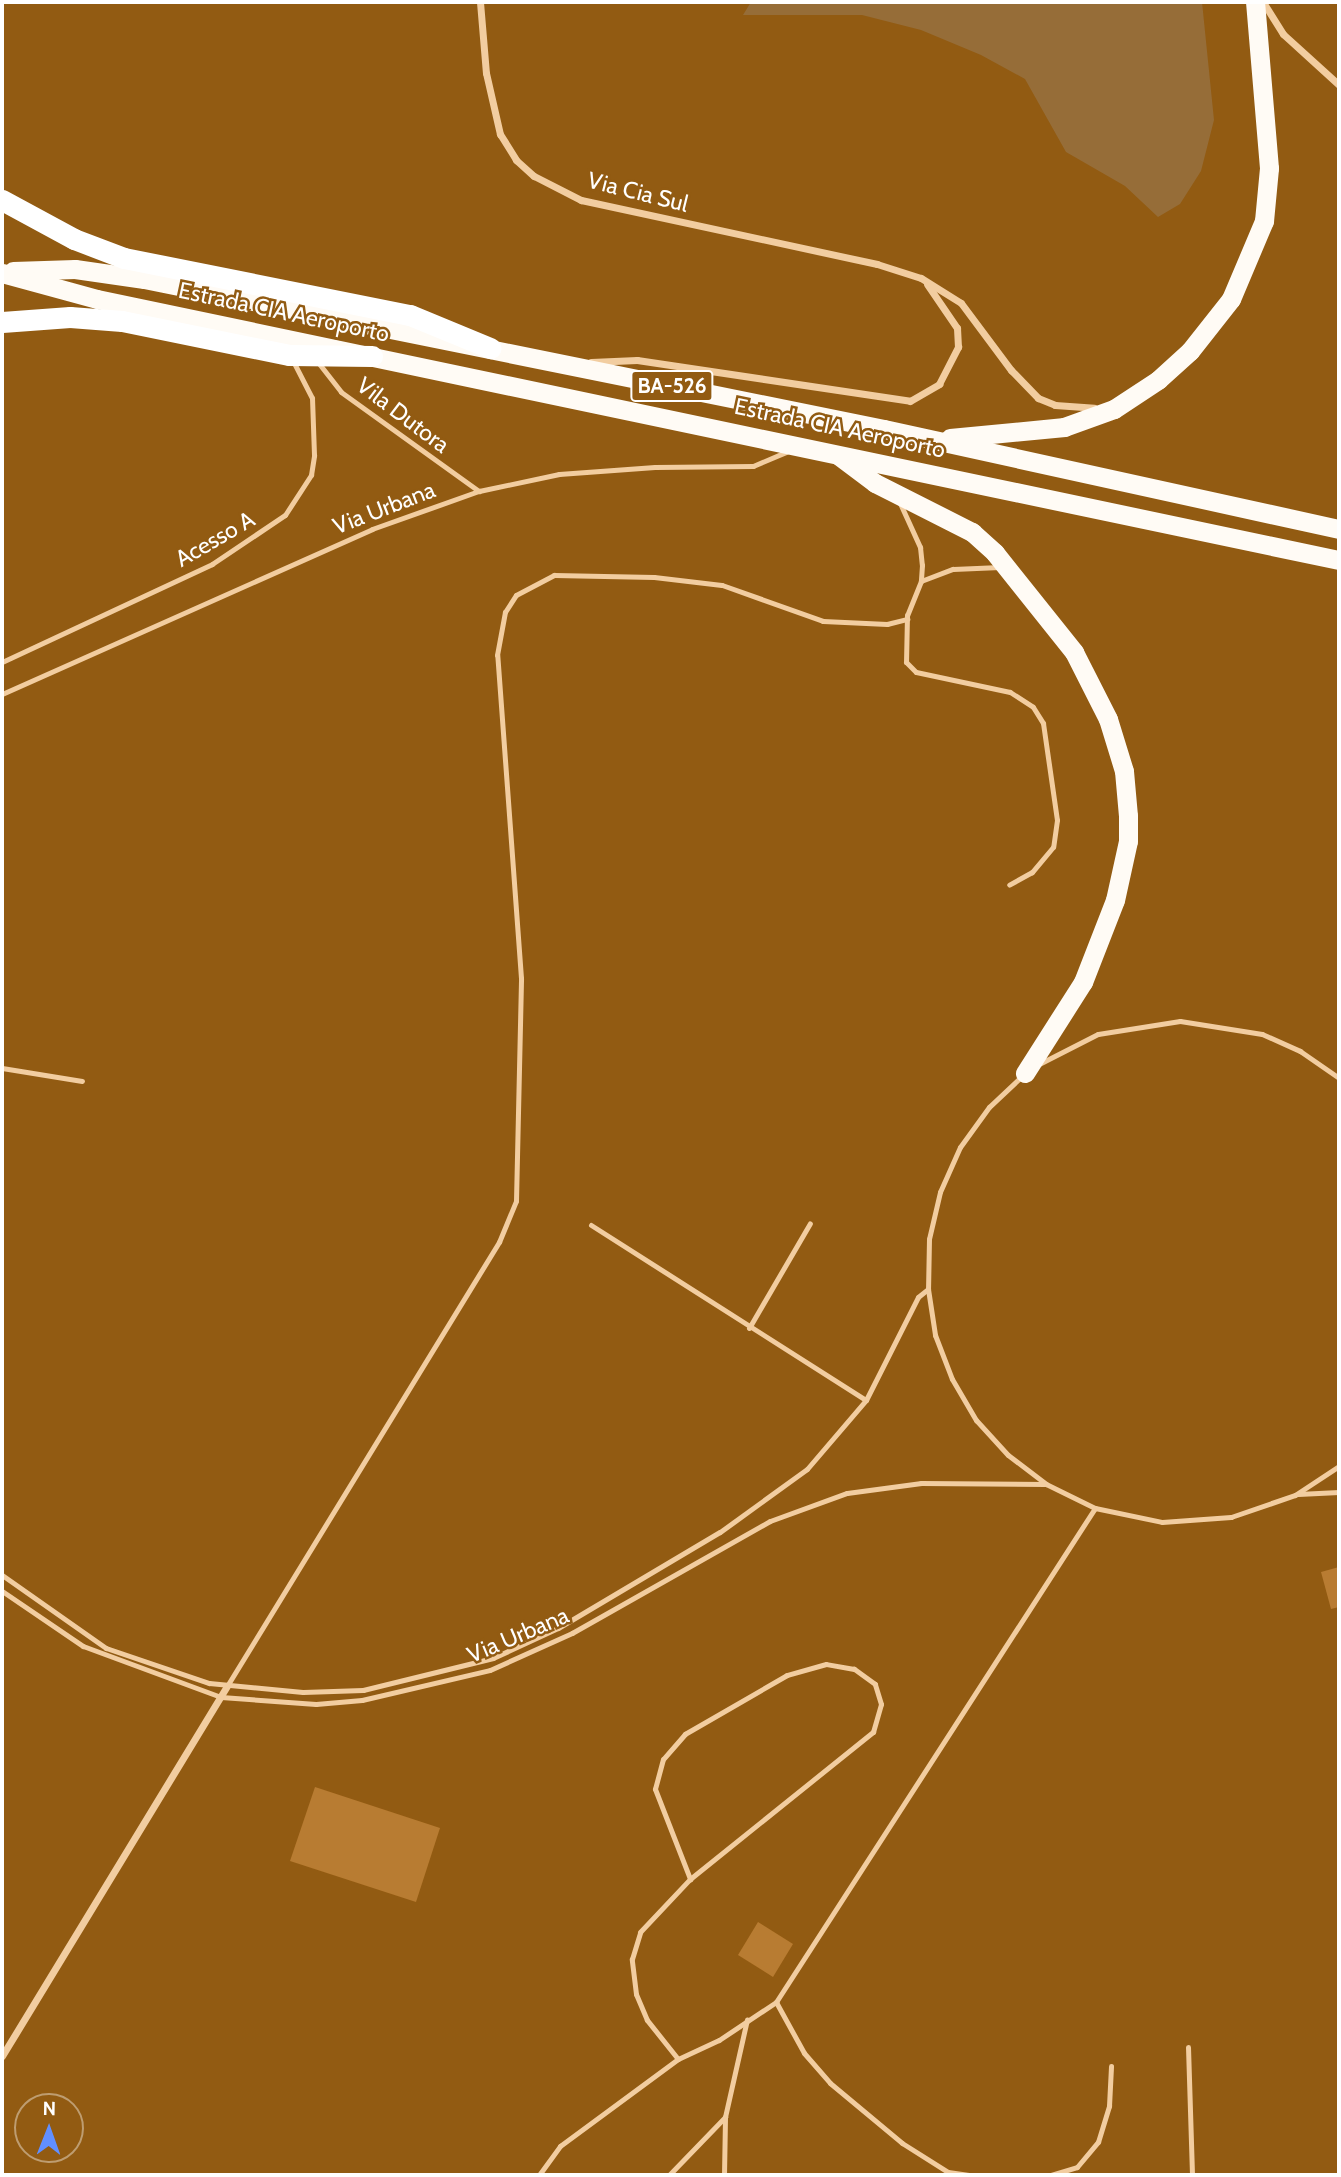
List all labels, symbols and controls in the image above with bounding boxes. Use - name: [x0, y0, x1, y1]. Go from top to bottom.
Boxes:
- street label: Via Cia Sul: [585, 166, 691, 218]
- street label: Estrada CIA Aeroporto: [176, 276, 392, 348]
- road number: BA-526: [630, 368, 714, 404]
- street label: Vila Dutora: [351, 371, 455, 459]
- street label: Estrada CIA Aeroporto: [732, 392, 948, 464]
- street label: Via Urbana: [329, 476, 439, 540]
- street label: Acesso A: [170, 505, 260, 573]
- street label: Via Urbana: [463, 1601, 573, 1669]
- north arrow: [14, 2093, 84, 2163]
- text: N: [42, 2097, 56, 2120]

